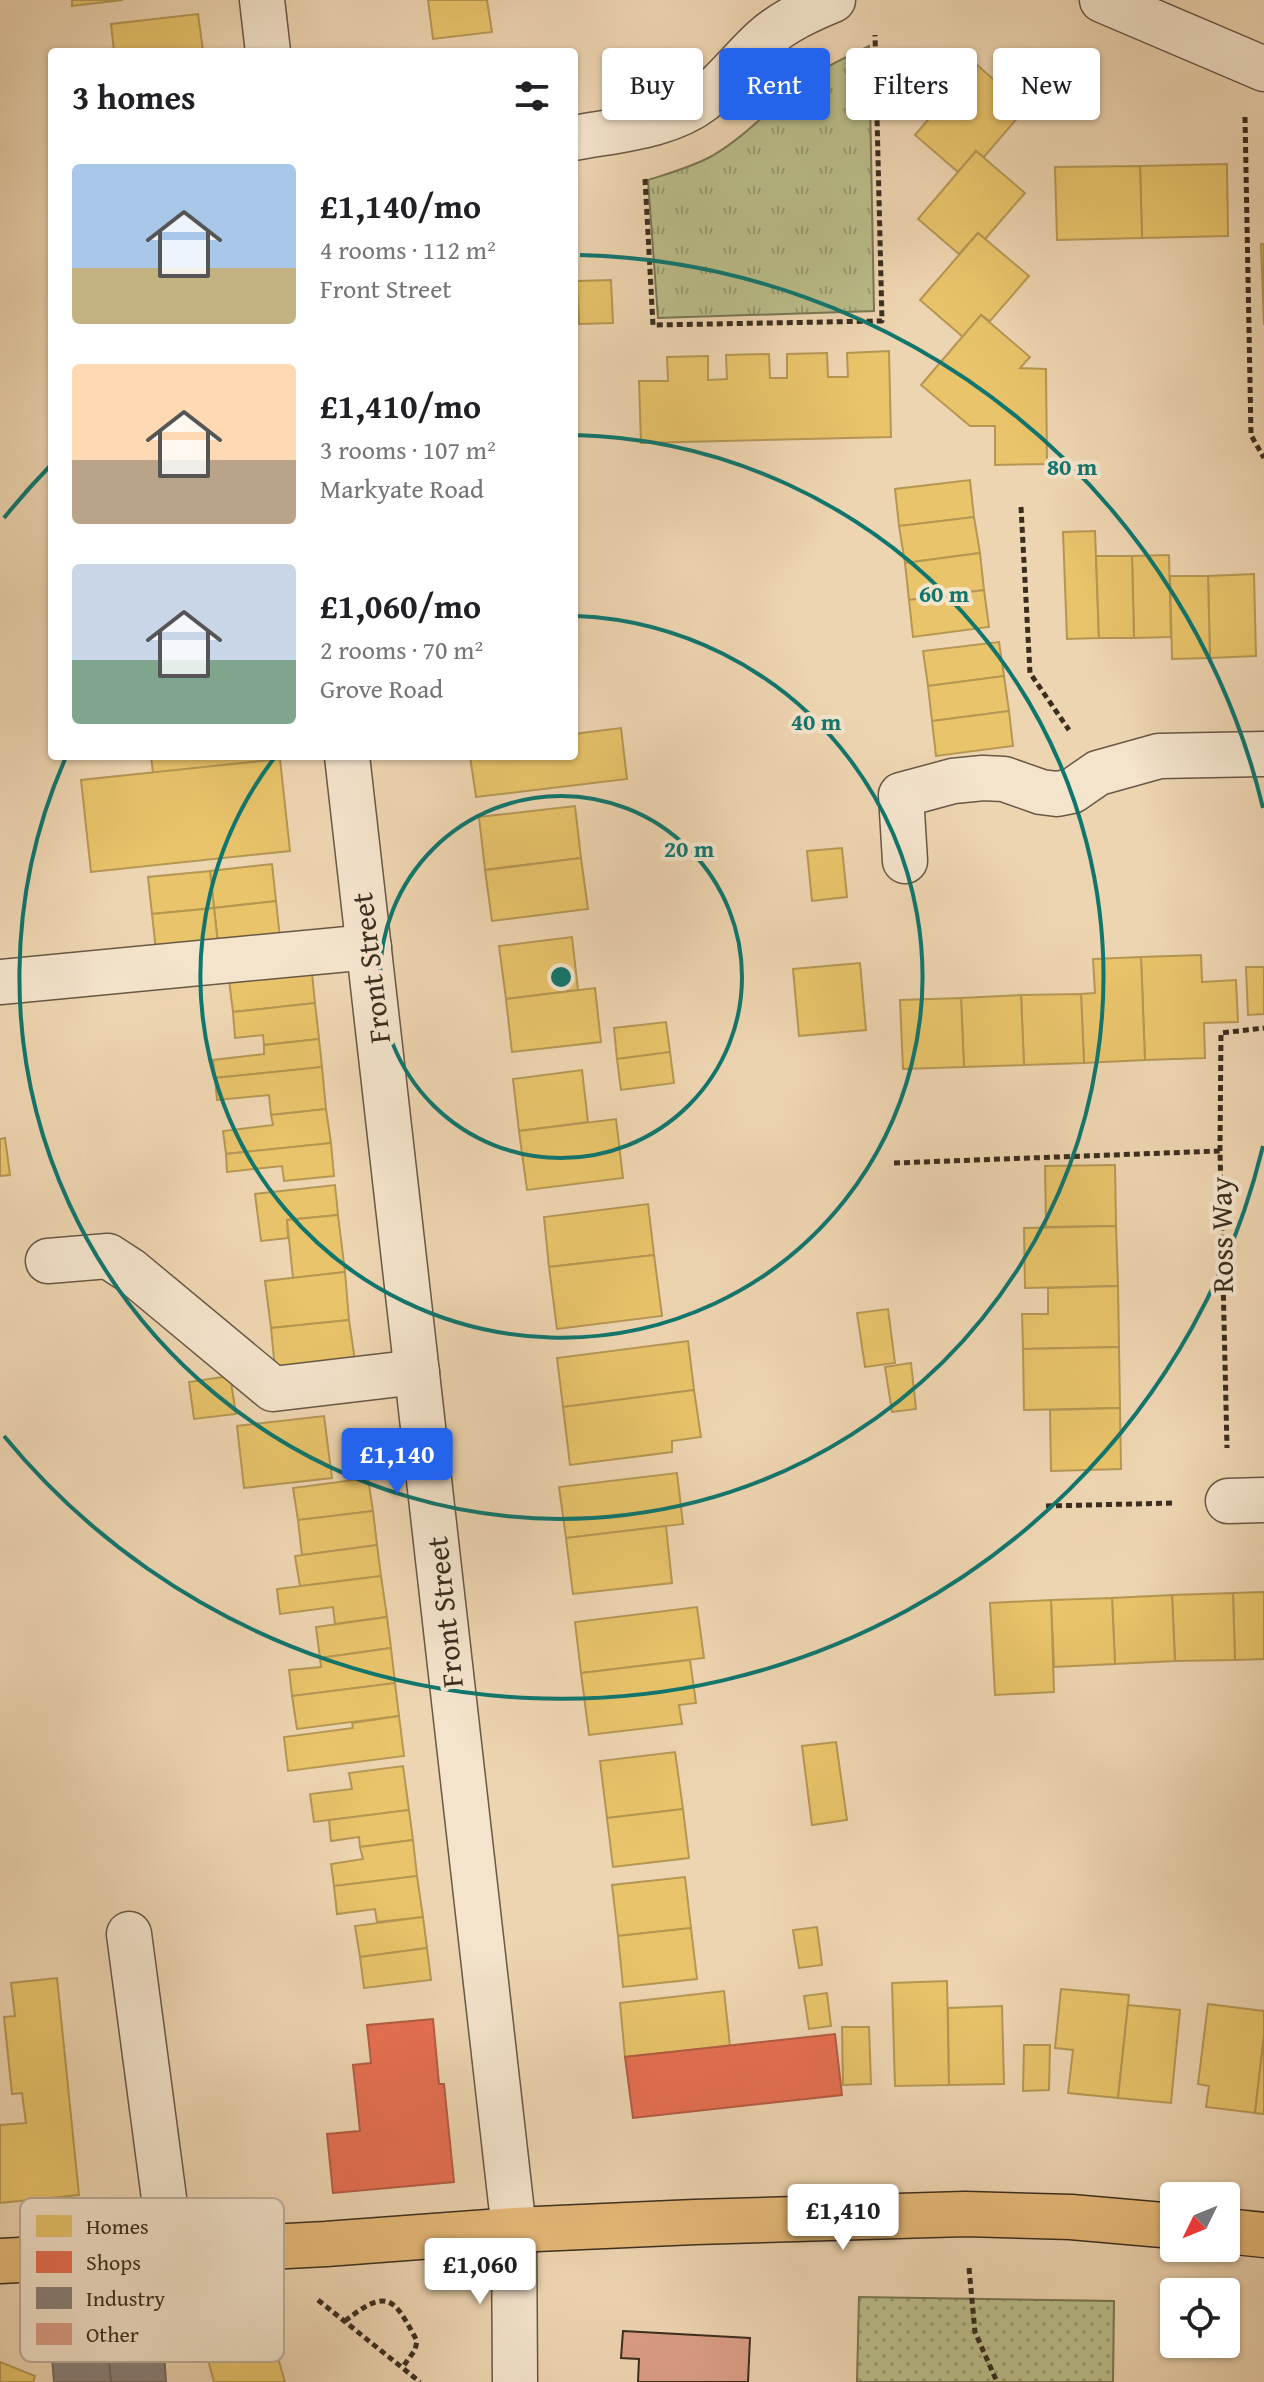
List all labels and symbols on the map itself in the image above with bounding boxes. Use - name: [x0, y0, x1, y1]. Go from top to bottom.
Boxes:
- text: 80 m: [1047, 449, 1098, 484]
- text: 60 m: [919, 576, 970, 611]
- text: 40 m: [791, 704, 842, 739]
- text: 20 m: [664, 831, 715, 866]
- street label: Front Street: [339, 890, 401, 1046]
- centre of rings: [547, 963, 575, 991]
- street label: Ross Way: [1198, 1176, 1244, 1294]
- pin: £1,140: [332, 1428, 462, 1496]
- street label: Front Street: [414, 1534, 474, 1690]
- north arrow: [1160, 2182, 1240, 2262]
- pin: £1,410: [778, 2184, 908, 2252]
- legend: [20, 2198, 284, 2362]
- text: Homes: [86, 2210, 149, 2242]
- pin: £1,060: [415, 2238, 545, 2306]
- text: Shops: [86, 2246, 141, 2278]
- text: Industry: [86, 2282, 165, 2314]
- text: Other: [86, 2318, 139, 2350]

